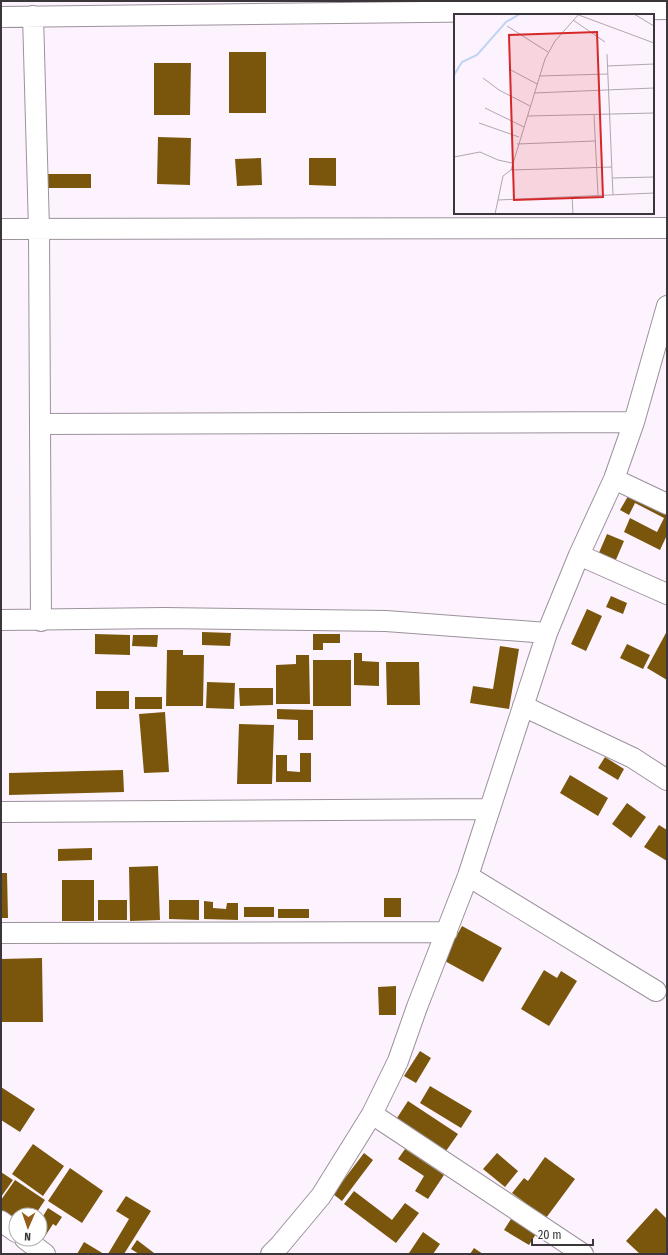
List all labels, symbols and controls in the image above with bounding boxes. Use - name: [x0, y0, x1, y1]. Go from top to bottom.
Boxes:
- inset map: [454, 14, 654, 214]
- north arrow: [8, 1207, 48, 1247]
- scale bar: [532, 1221, 593, 1247]
- text: 20 m: [538, 1228, 562, 1242]
- text: N: [24, 1230, 31, 1243]

